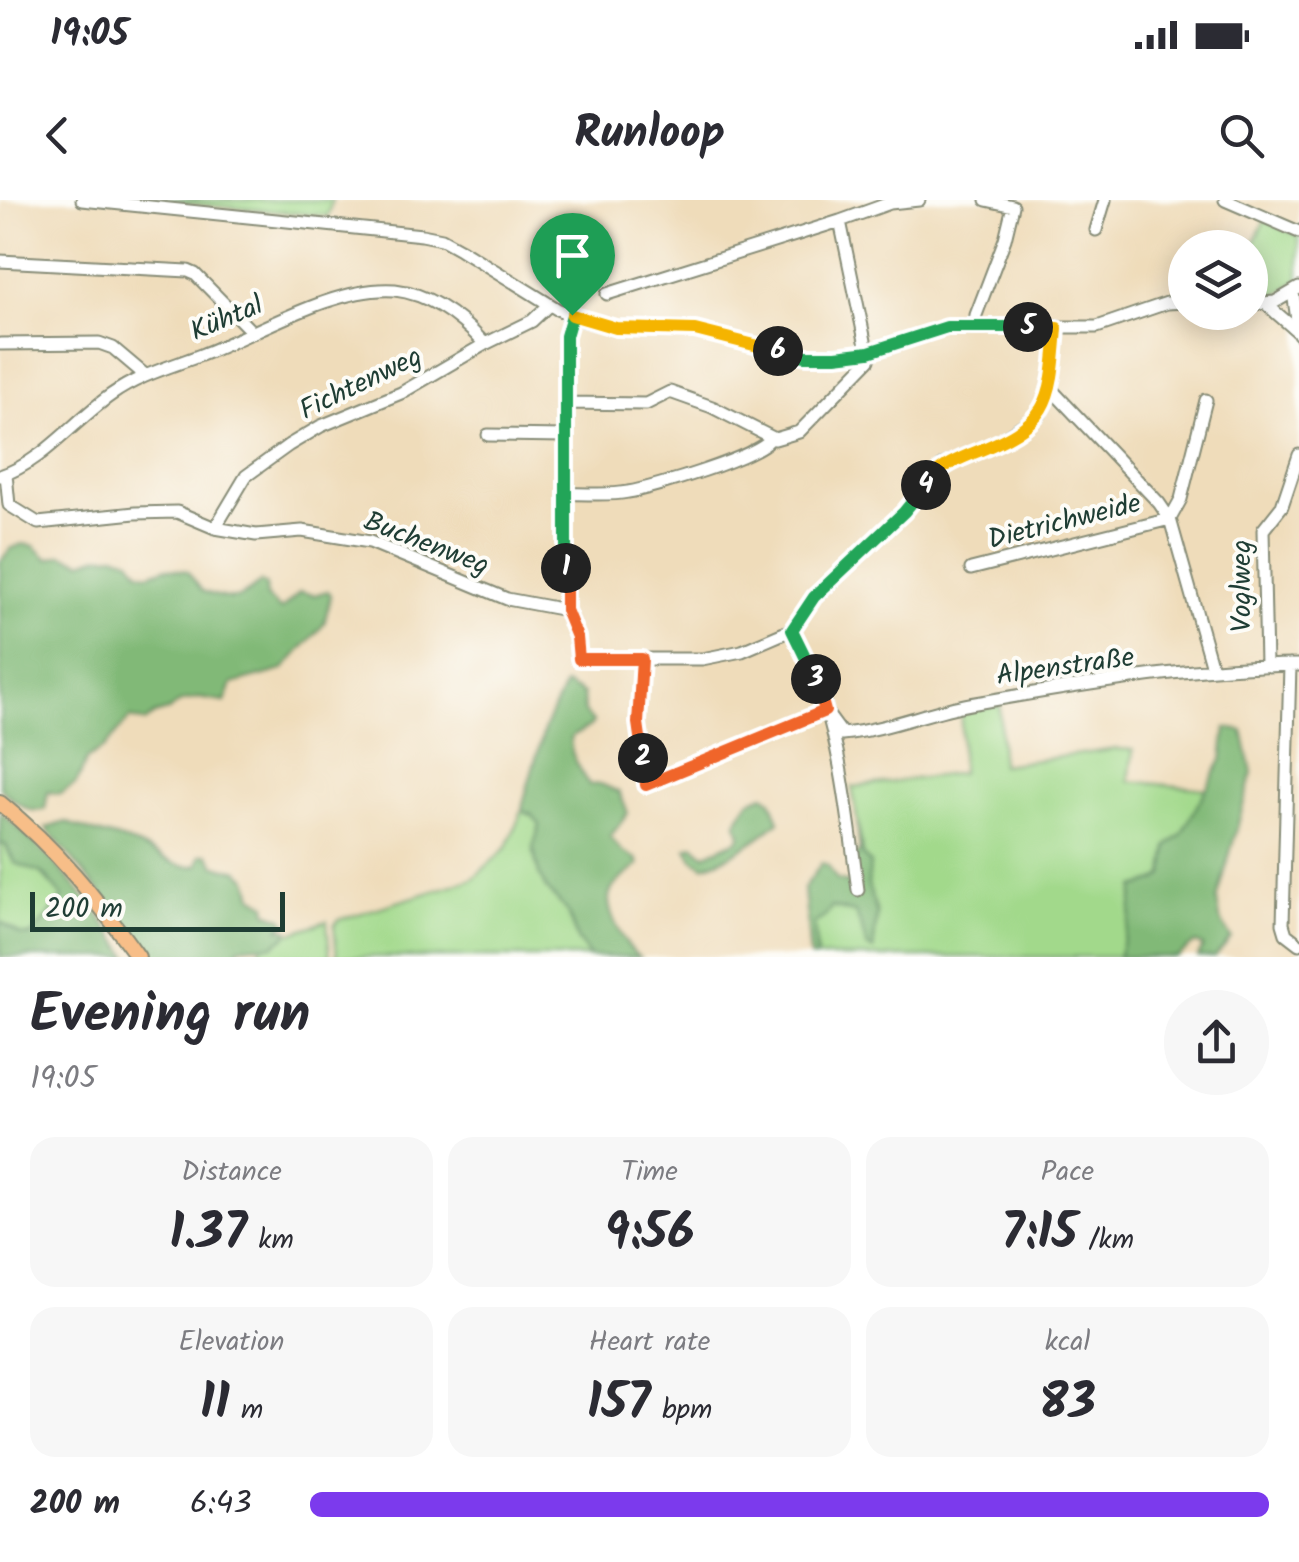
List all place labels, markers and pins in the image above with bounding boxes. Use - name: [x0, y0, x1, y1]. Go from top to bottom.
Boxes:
- pin: [530, 213, 615, 316]
- pin: 5: [1003, 302, 1053, 352]
- pin: 6: [753, 326, 803, 376]
- pin: 4: [901, 460, 951, 510]
- pin: 1: [541, 543, 591, 593]
- pin: 3: [791, 654, 841, 704]
- pin: 2: [618, 733, 668, 783]

